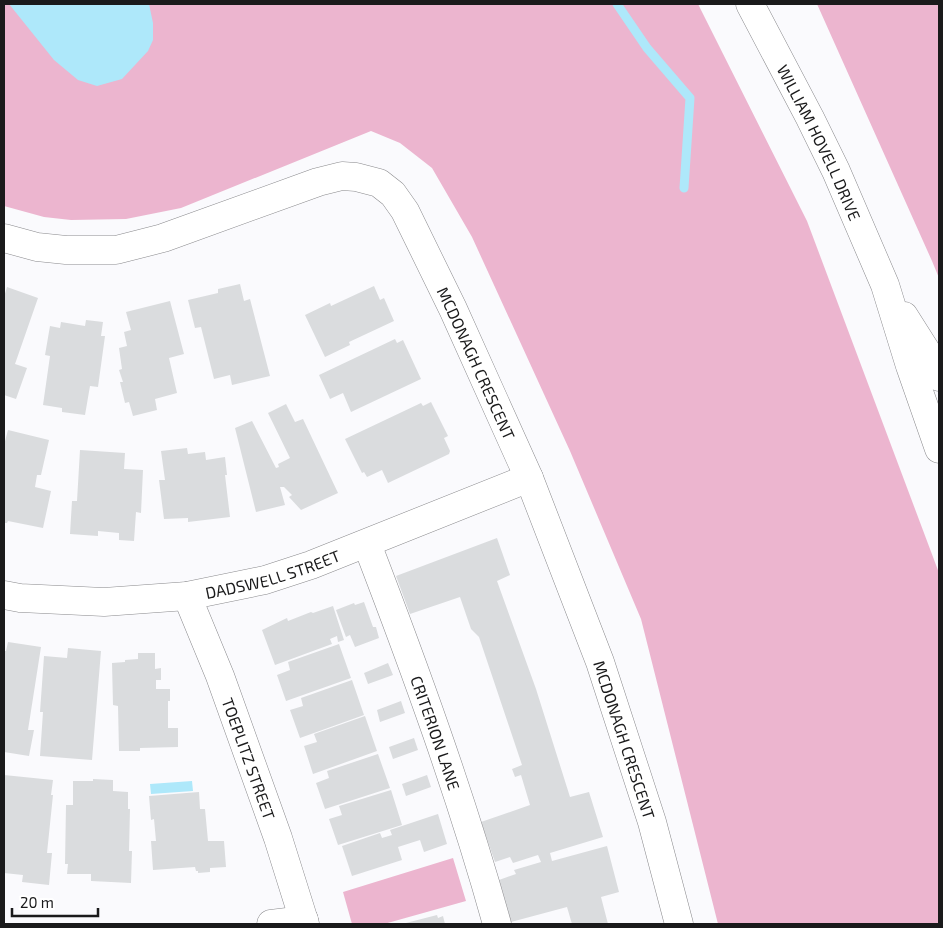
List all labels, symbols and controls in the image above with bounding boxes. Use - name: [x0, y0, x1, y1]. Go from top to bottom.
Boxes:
- street label: WILLIAM HOVELL DRIVE: [774, 61, 865, 223]
- street label: MCDONAGH CRESCENT: [434, 283, 520, 442]
- street label: DADSWELL STREET: [203, 545, 342, 602]
- street label: MCDONAGH CRESCENT: [591, 658, 660, 821]
- street label: CRITERION LANE: [408, 673, 465, 792]
- street label: TOEPLITZ STREET: [219, 695, 280, 822]
- scale bar: [12, 886, 99, 918]
- text: 20 m: [20, 893, 54, 911]

